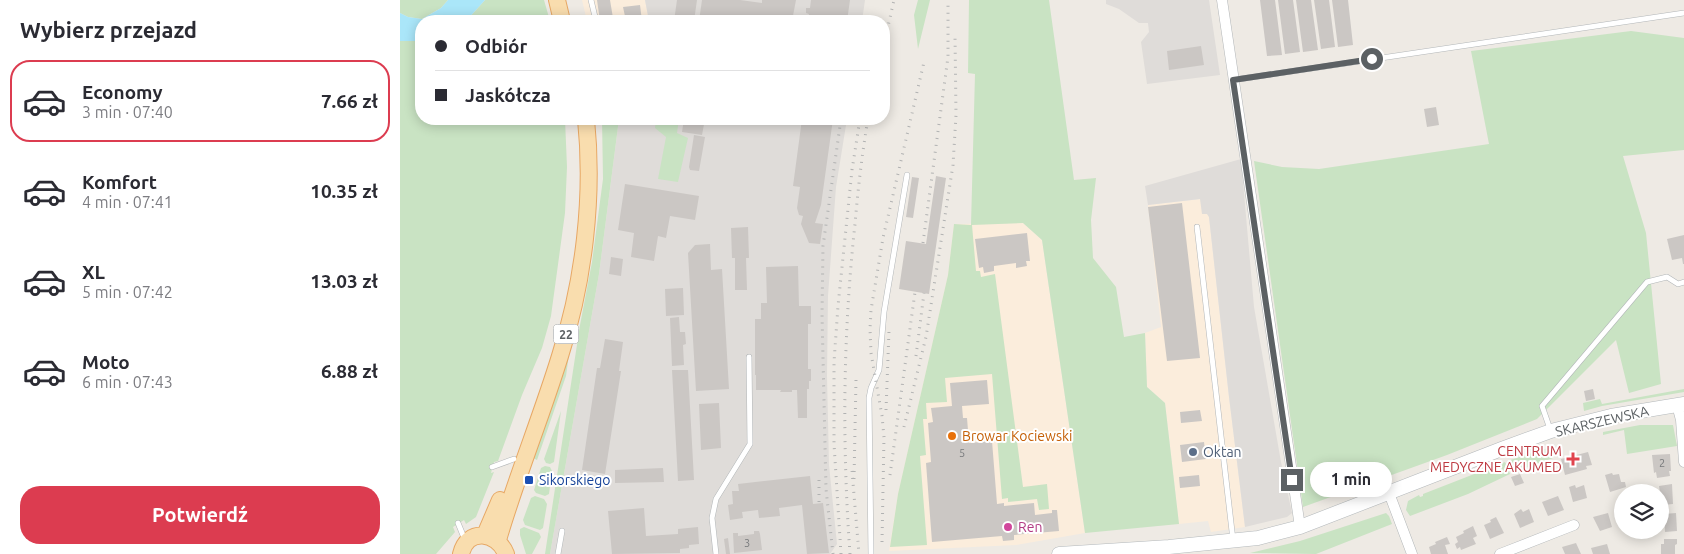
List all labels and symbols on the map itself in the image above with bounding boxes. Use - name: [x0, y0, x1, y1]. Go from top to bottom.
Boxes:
- route start: [1361, 48, 1383, 70]
- road number: 22: [554, 324, 578, 344]
- street label: SKARSZEWSKA: [1554, 402, 1650, 440]
- place label: Browar Kociewski: [962, 428, 1073, 444]
- marker: Browar Kociewski: [946, 430, 958, 442]
- place label: CENTRUM MEDYCZNE AKUMED: [1430, 443, 1562, 475]
- place label: Oktan: [1203, 444, 1242, 460]
- marker: Oktan: [1187, 446, 1199, 458]
- house number: 5: [959, 447, 965, 459]
- marker: CENTRUM MEDYCZNE AKUMED: [1566, 452, 1580, 466]
- house number: 2: [1659, 457, 1665, 469]
- callout: 1 min: [1310, 462, 1392, 498]
- route end: [1281, 469, 1303, 491]
- place label: Sikorskiego: [539, 472, 611, 488]
- marker: Sikorskiego: [523, 474, 535, 486]
- place label: Ren: [1018, 519, 1042, 535]
- marker: Ren: [1002, 521, 1014, 533]
- house number: 3: [744, 537, 750, 549]

